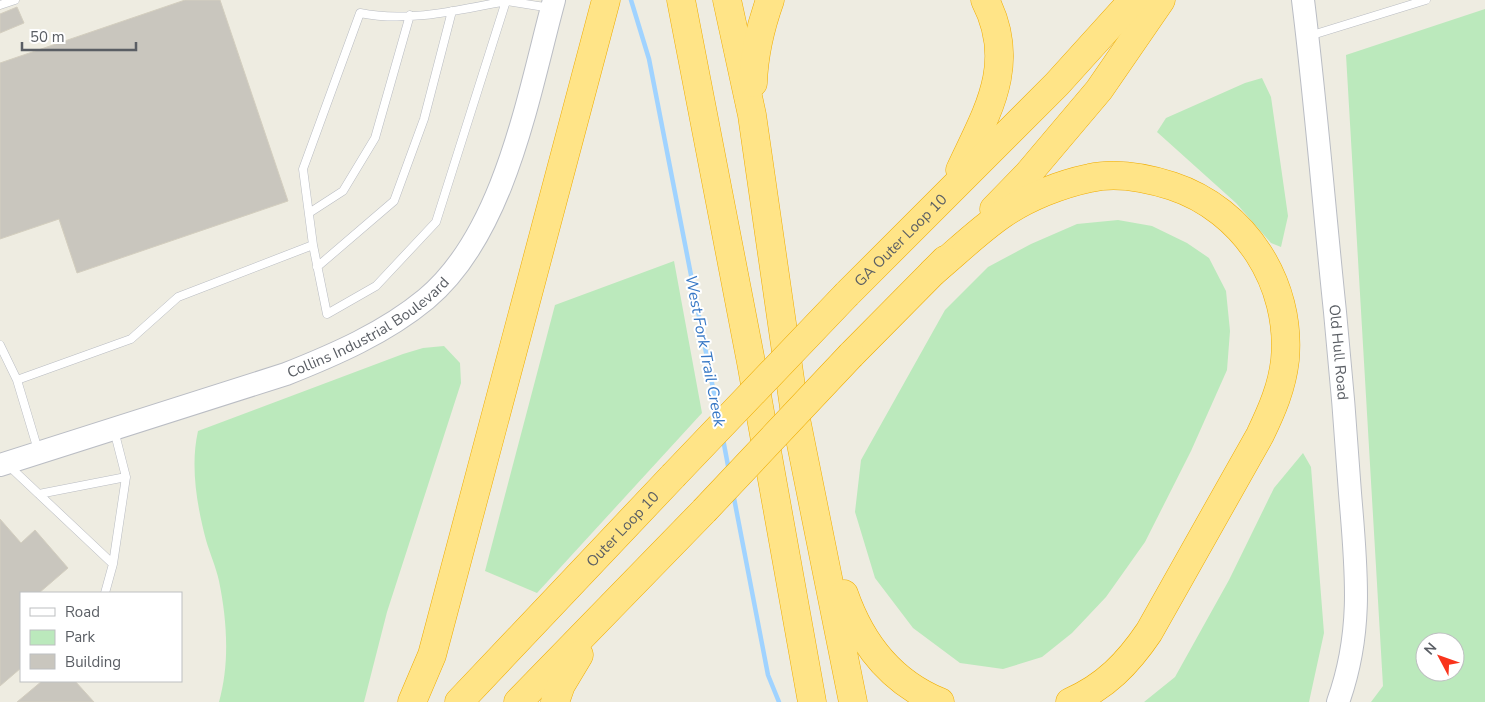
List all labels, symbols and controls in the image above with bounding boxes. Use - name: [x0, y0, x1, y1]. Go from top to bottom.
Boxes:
- scale bar: [22, 20, 136, 52]
- text: 50 m: [30, 27, 65, 47]
- street label: GA Outer Loop 10: [850, 190, 951, 291]
- street label: Collins Industrial Boulevard: [284, 273, 454, 383]
- water label: West Fork Trail Creek: [679, 273, 731, 430]
- street label: Old Hull Road: [1324, 303, 1353, 401]
- street label: Outer Loop 10: [582, 487, 664, 572]
- legend: [20, 592, 182, 682]
- text: Road: [65, 602, 100, 622]
- text: Park: [65, 627, 95, 647]
- north arrow: [1415, 632, 1465, 682]
- text: N: [1420, 639, 1441, 659]
- text: Building: [65, 652, 121, 672]

